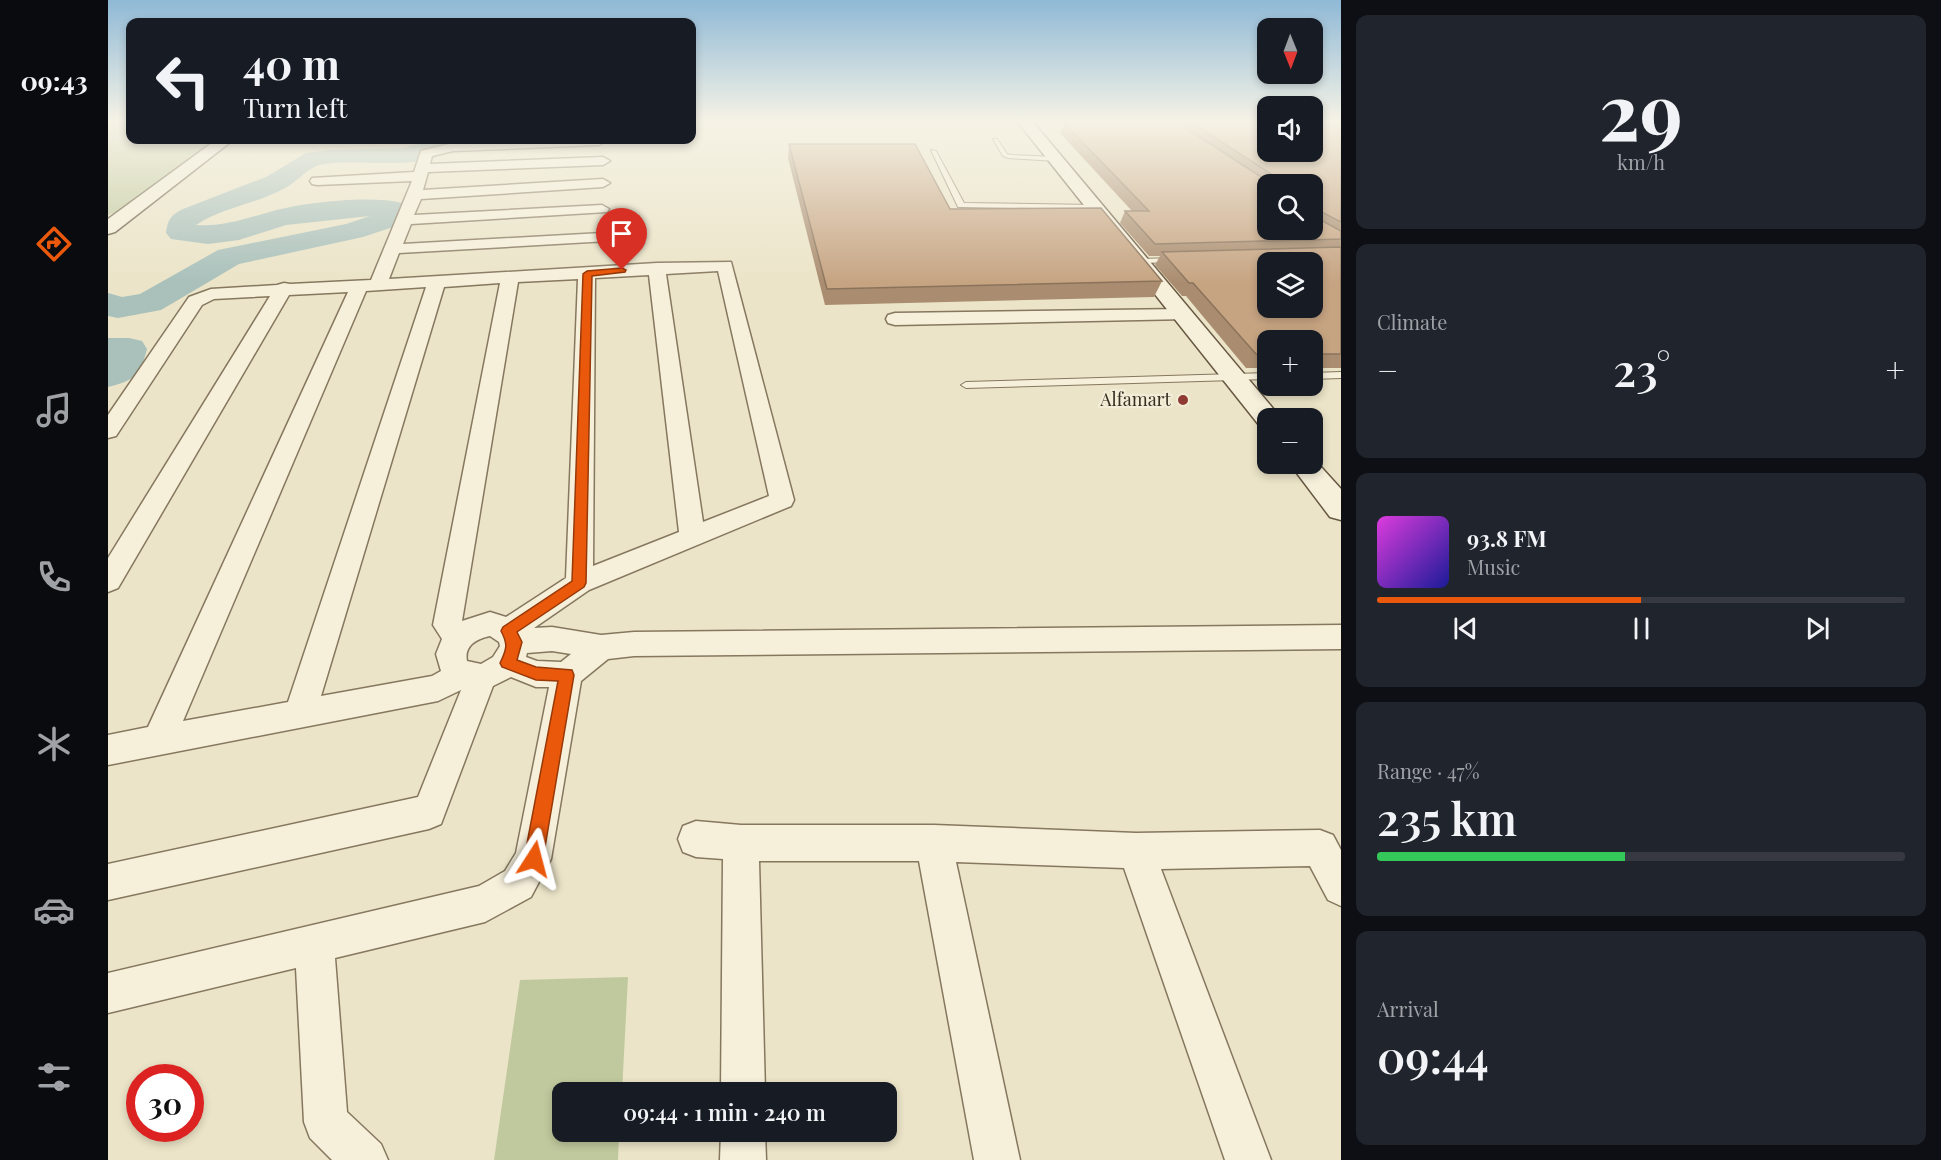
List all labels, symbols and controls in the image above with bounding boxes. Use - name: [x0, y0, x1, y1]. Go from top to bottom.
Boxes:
- north arrow: [1257, 18, 1323, 84]
- map controls: [1257, 18, 1323, 474]
- text: 40 m: [243, 35, 340, 91]
- icon: left: [144, 42, 222, 120]
- text: 29: [1599, 57, 1683, 161]
- text: 09:43: [20, 62, 88, 98]
- text: Turn left: [243, 89, 347, 125]
- button: sound: [1257, 96, 1323, 162]
- text: km/h: [1617, 148, 1665, 175]
- button: search: [1257, 174, 1323, 240]
- pin: [596, 208, 647, 270]
- icon: arrive: [605, 217, 638, 250]
- icon: directions: [33, 223, 75, 265]
- button: layers: [1257, 252, 1323, 318]
- text: Climate: [1377, 308, 1447, 335]
- button: +: [1257, 330, 1323, 396]
- text: 23°: [1613, 338, 1671, 398]
- text: −: [1377, 347, 1398, 391]
- text: +: [1886, 347, 1905, 391]
- place label: Alfamart: [1099, 387, 1172, 411]
- icon: music: [33, 389, 75, 431]
- marker: Alfamart: [1176, 393, 1190, 407]
- button: −: [1257, 408, 1323, 474]
- text: 93.8 FM: [1467, 523, 1547, 553]
- text: Music: [1467, 553, 1520, 580]
- icon: phone: [33, 556, 75, 598]
- icon: previous: [1449, 612, 1482, 645]
- icon: pause: [1625, 612, 1658, 645]
- icon: next: [1801, 612, 1834, 645]
- icon: climate: [33, 723, 75, 765]
- text: Range · 47%: [1377, 757, 1480, 784]
- text: 235 km: [1377, 787, 1517, 847]
- position arrow: [502, 827, 566, 891]
- icon: car: [33, 889, 75, 931]
- text: Arrival: [1377, 995, 1439, 1022]
- text: 09:44: [1377, 1025, 1489, 1085]
- icon: filters: [33, 1056, 75, 1098]
- speed limit sign: 30: [126, 1064, 204, 1142]
- text: 09:44 · 1 min · 240 m: [623, 1097, 826, 1127]

